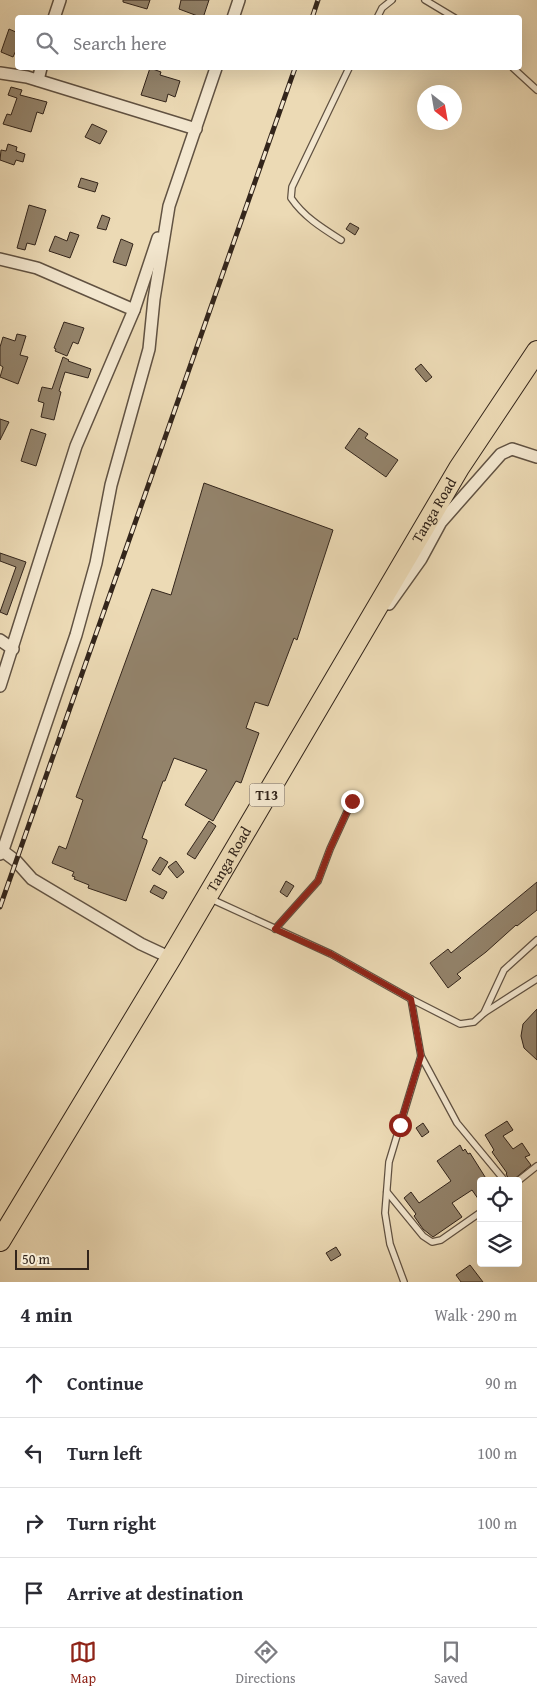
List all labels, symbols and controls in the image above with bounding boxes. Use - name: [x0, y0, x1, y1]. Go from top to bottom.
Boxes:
- search box: [15, 15, 522, 70]
- icon: search: [33, 29, 61, 57]
- text: Search here: [73, 29, 167, 57]
- north arrow: [417, 85, 462, 130]
- street label: Tanga Road: [406, 473, 461, 547]
- road number: T13: [250, 784, 284, 806]
- route end: [341, 790, 364, 813]
- street label: Tanga Road: [201, 823, 256, 896]
- route start: [389, 1114, 412, 1137]
- map controls: [477, 1177, 522, 1267]
- button: locate: [477, 1177, 522, 1222]
- button: layers: [477, 1222, 522, 1267]
- scale bar: [15, 1247, 89, 1270]
- text: 50 m: [22, 1249, 50, 1269]
- text: 4 min: [20, 1299, 72, 1330]
- text: Walk · 290 m: [434, 1303, 517, 1327]
- icon: ahead: [20, 1369, 48, 1397]
- text: Continue: [67, 1369, 144, 1397]
- text: 90 m: [485, 1371, 517, 1395]
- icon: left: [20, 1439, 48, 1467]
- text: Turn left: [67, 1439, 142, 1467]
- text: 100 m: [477, 1441, 517, 1465]
- icon: right: [20, 1509, 48, 1537]
- text: Turn right: [67, 1509, 156, 1537]
- text: 100 m: [477, 1511, 517, 1535]
- icon: arrive: [20, 1579, 48, 1607]
- text: Arrive at destination: [67, 1579, 243, 1607]
- tab: Map: [69, 1638, 97, 1688]
- tab: Directions: [235, 1638, 296, 1688]
- tab: Saved: [434, 1638, 468, 1688]

